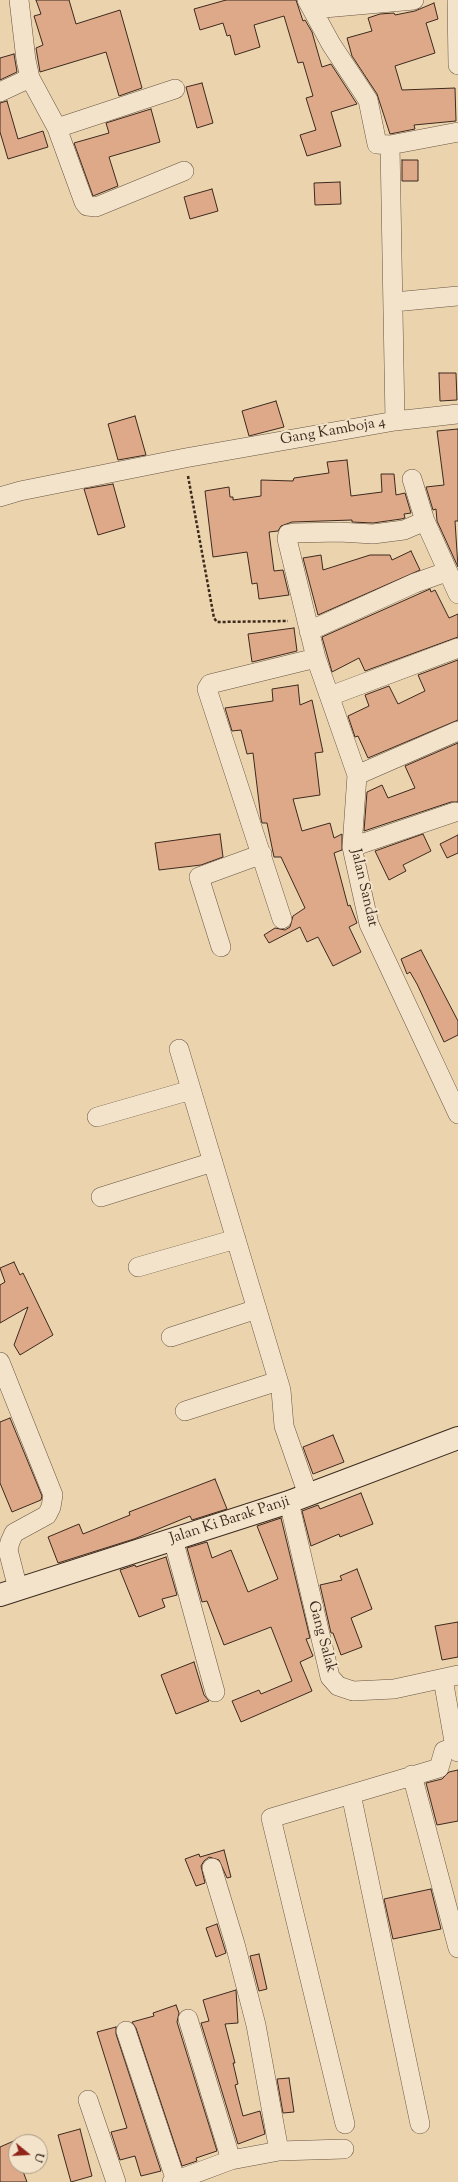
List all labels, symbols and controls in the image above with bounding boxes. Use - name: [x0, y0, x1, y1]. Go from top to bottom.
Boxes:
- street label: Gang Kamboja 4: [279, 414, 387, 450]
- street label: Jalan Sandat: [345, 847, 381, 929]
- street label: Jalan Ki Barak Panji: [168, 1493, 292, 1549]
- street label: Gang Salak: [303, 1599, 339, 1675]
- north arrow: [8, 2134, 48, 2174]
- text: U: [29, 2151, 47, 2164]

